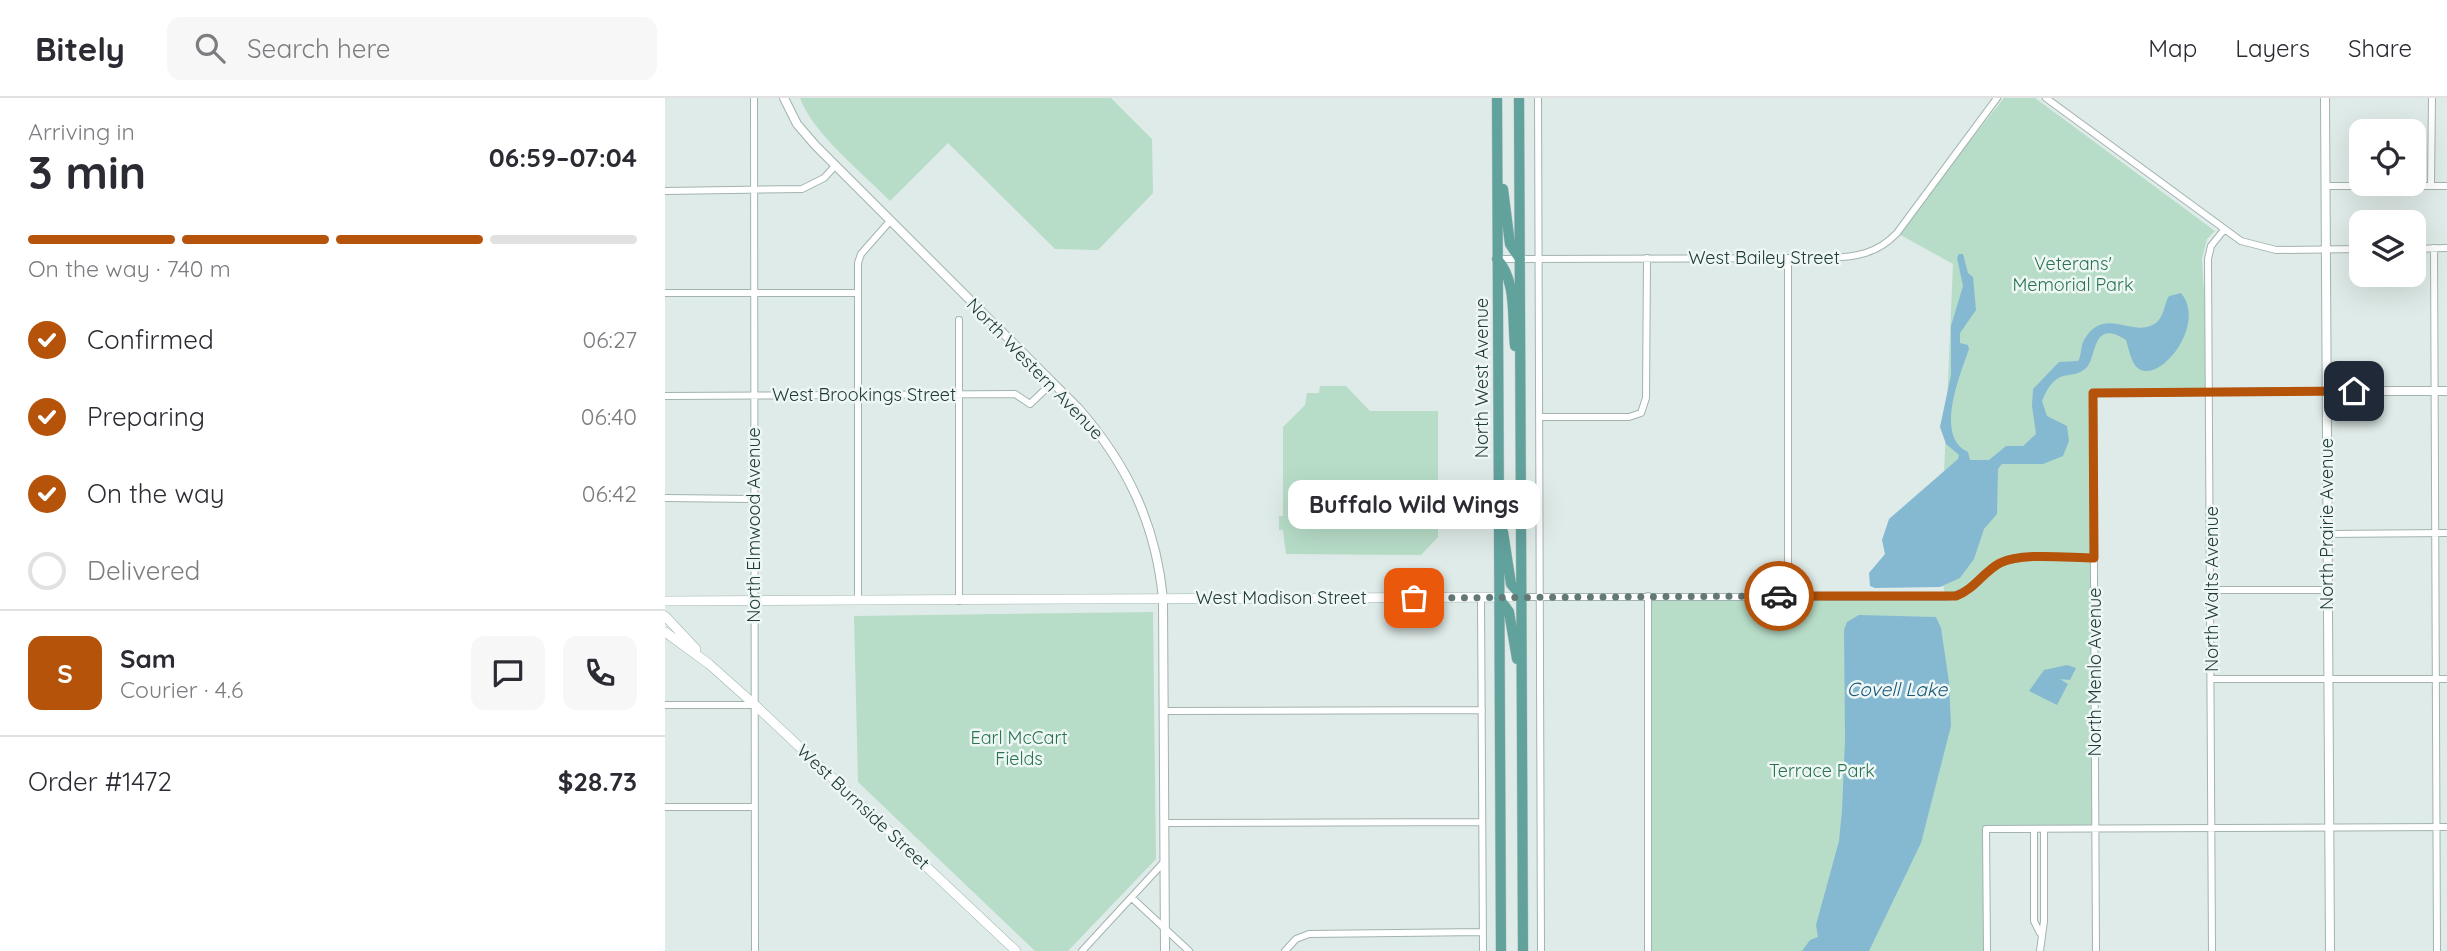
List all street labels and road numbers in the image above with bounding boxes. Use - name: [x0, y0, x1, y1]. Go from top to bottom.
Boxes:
- street label: West Bailey Street: [1688, 246, 1840, 269]
- street label: North Western Avenue: [962, 293, 1109, 444]
- street label: North West Avenue: [1470, 298, 1493, 458]
- street label: West Brookings Street: [772, 383, 956, 406]
- street label: North Elmwood Avenue: [742, 427, 765, 623]
- street label: North Prairie Avenue: [2315, 438, 2338, 610]
- street label: North Walts Avenue: [2200, 506, 2223, 672]
- street label: West Madison Street: [1195, 586, 1367, 609]
- street label: North Menlo Avenue: [2083, 588, 2106, 756]
- street label: West Burnside Street: [792, 739, 935, 874]

